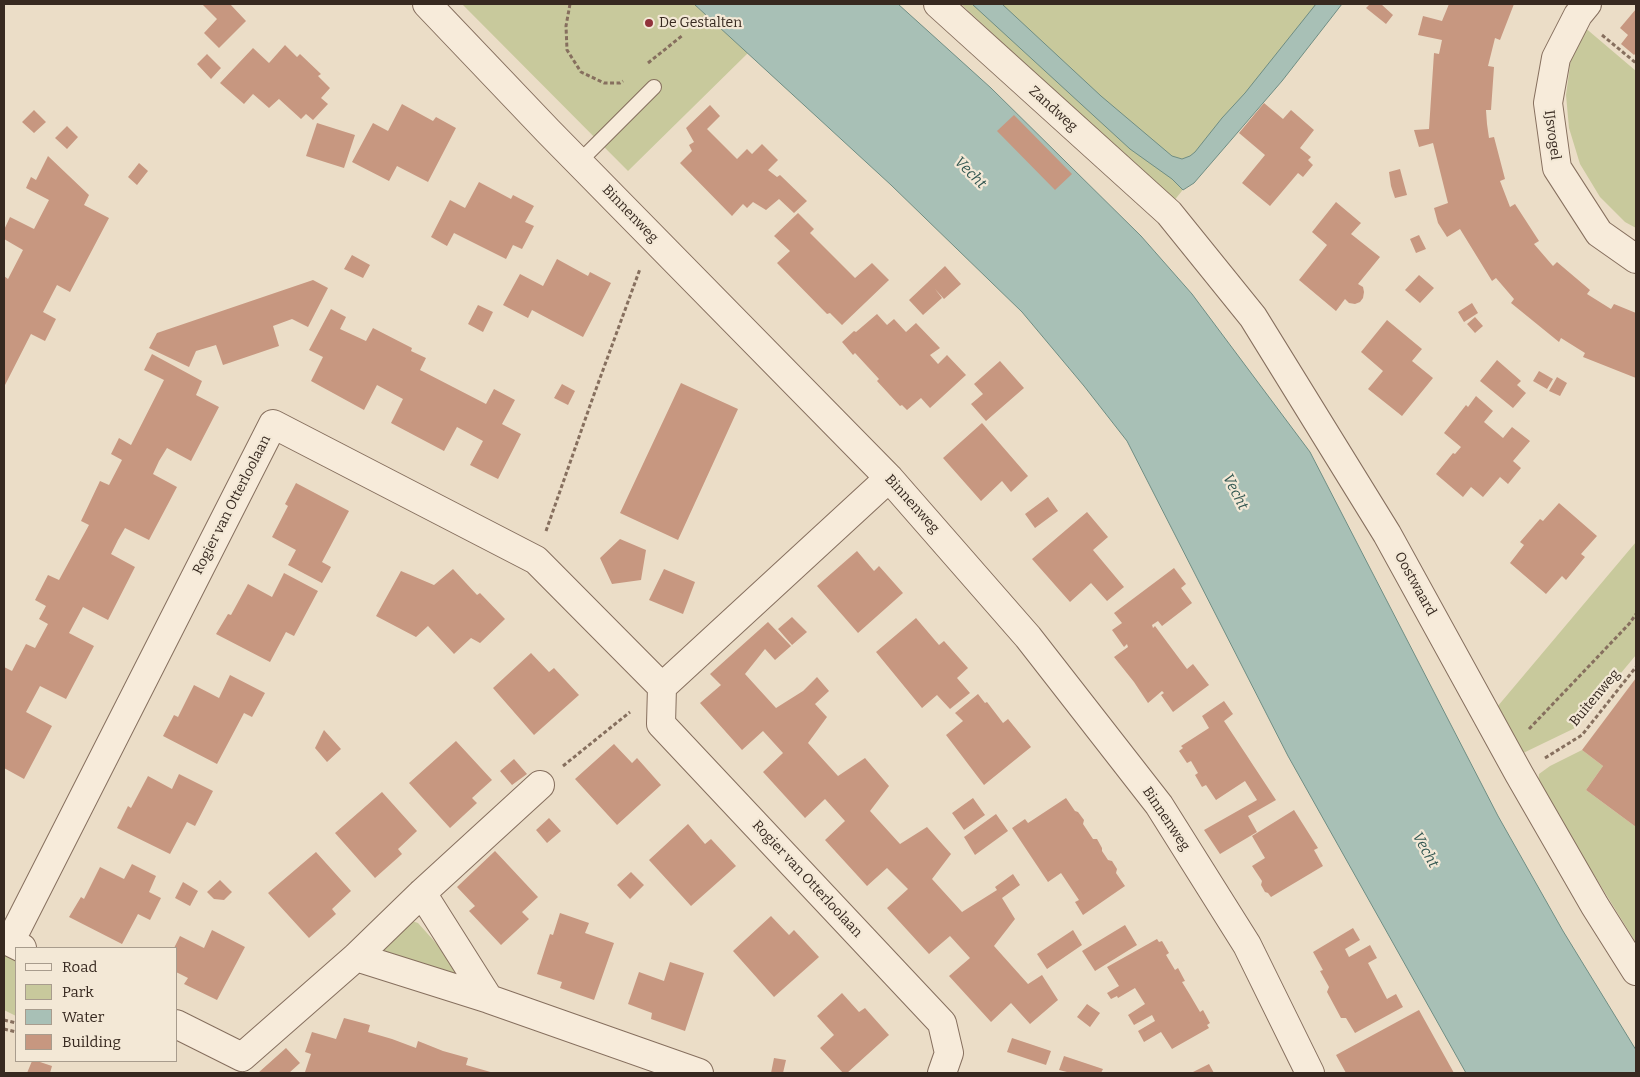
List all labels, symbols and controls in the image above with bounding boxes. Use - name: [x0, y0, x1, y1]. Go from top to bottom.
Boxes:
- place label: De Gestalten: [659, 15, 742, 31]
- marker: De Gestalten: [643, 17, 655, 29]
- street label: Zandweg: [1025, 83, 1081, 135]
- street label: IJsvogel: [1540, 109, 1564, 161]
- water label: Vecht: [950, 153, 990, 193]
- street label: Binnenweg: [599, 182, 661, 246]
- street label: Rogier van Otterloolaan: [190, 433, 274, 577]
- street label: Binnenweg: [881, 471, 943, 537]
- water label: Vecht: [1218, 471, 1252, 513]
- street label: Oostwaard: [1391, 549, 1439, 619]
- street label: Buitenweg: [1566, 666, 1624, 730]
- street label: Binnenweg: [1139, 784, 1193, 854]
- street label: Rogier van Otterloolaan: [748, 817, 866, 941]
- water label: Vecht: [1408, 829, 1442, 871]
- legend: [15, 947, 178, 1062]
- text: Road: [62, 958, 97, 976]
- text: Park: [62, 983, 94, 1001]
- text: Water: [62, 1008, 104, 1026]
- text: Building: [62, 1033, 121, 1051]

